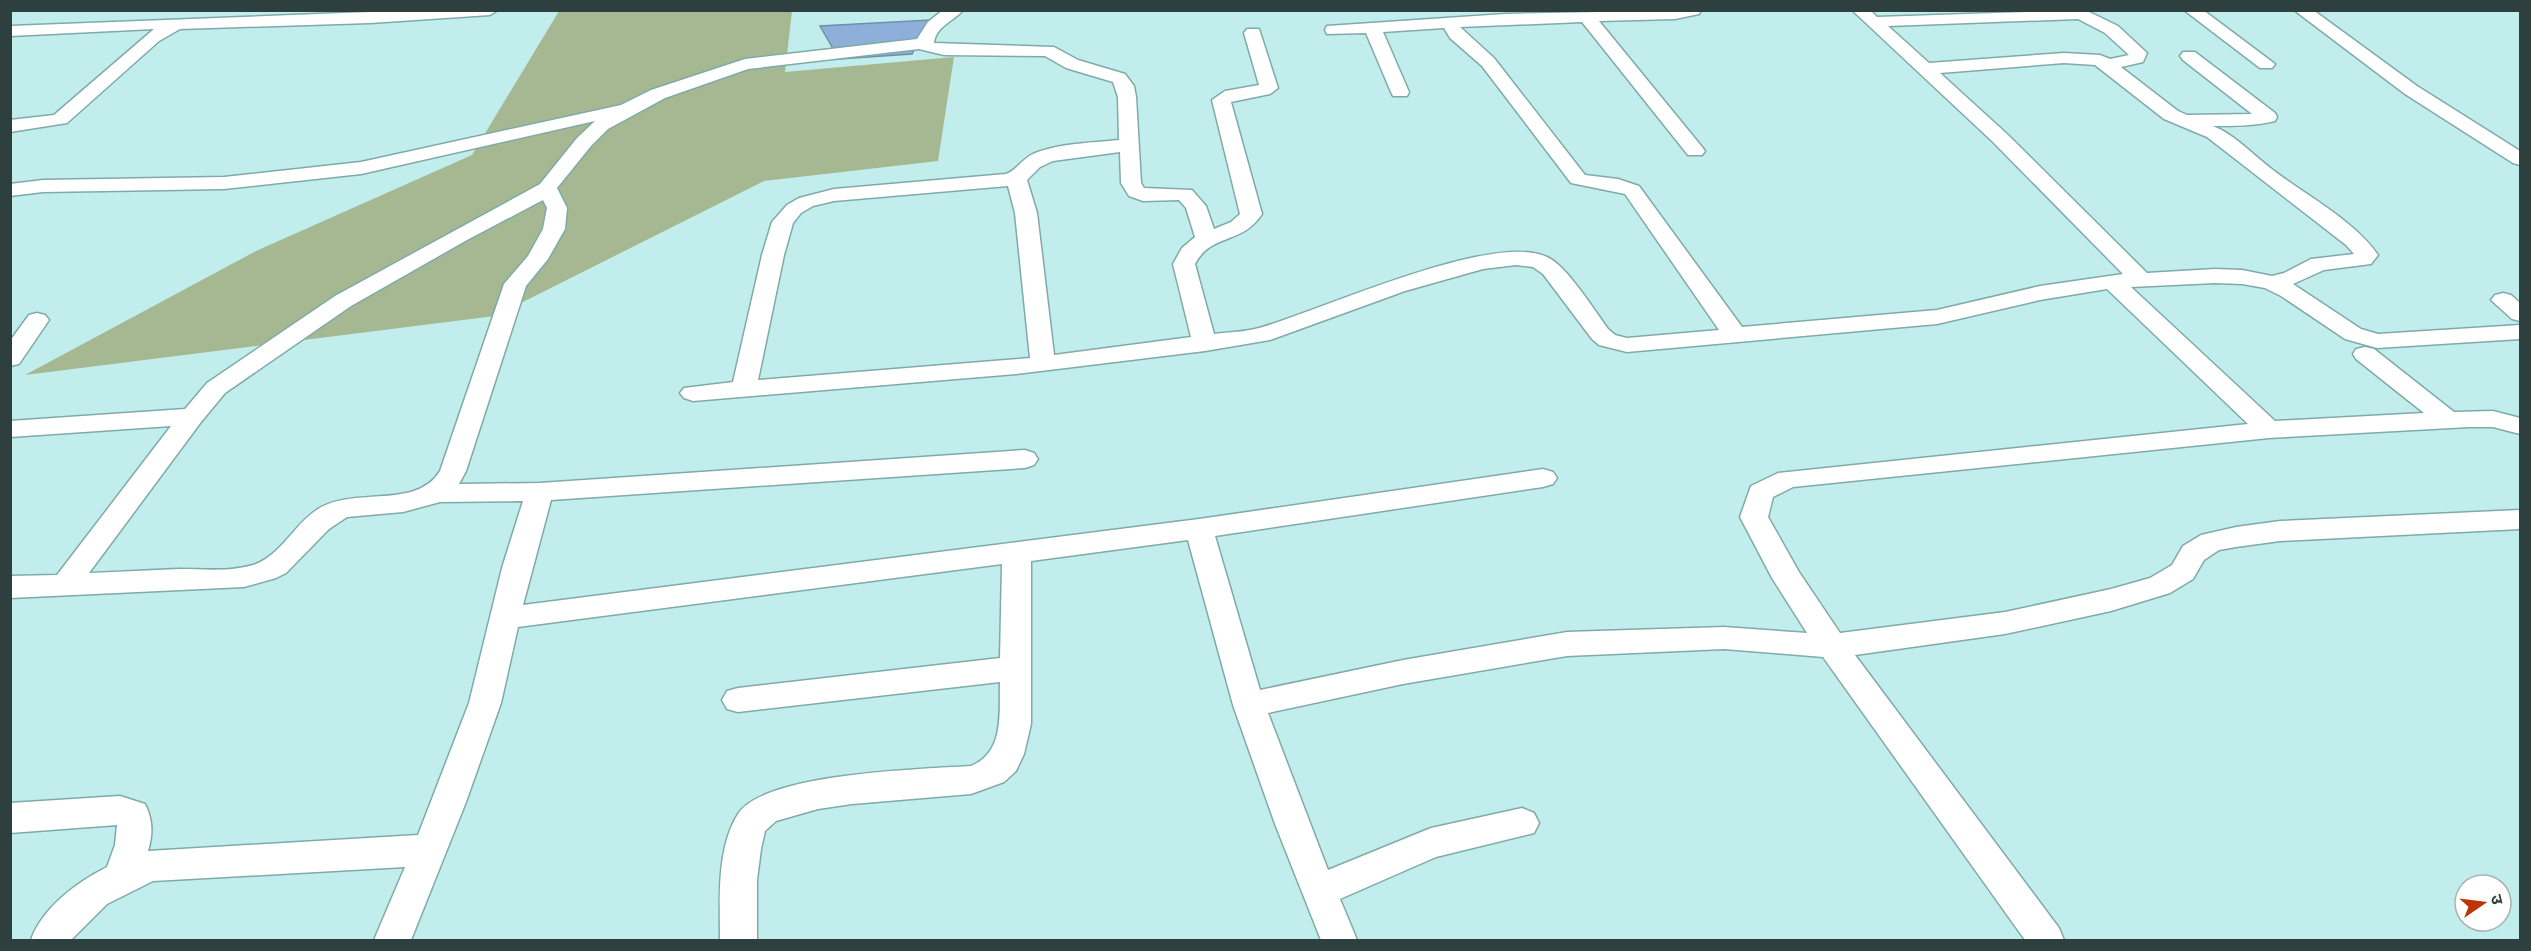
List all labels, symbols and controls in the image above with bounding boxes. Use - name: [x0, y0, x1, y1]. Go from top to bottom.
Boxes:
- north arrow: [2453, 873, 2513, 933]
- text: उ: [2488, 892, 2509, 907]

